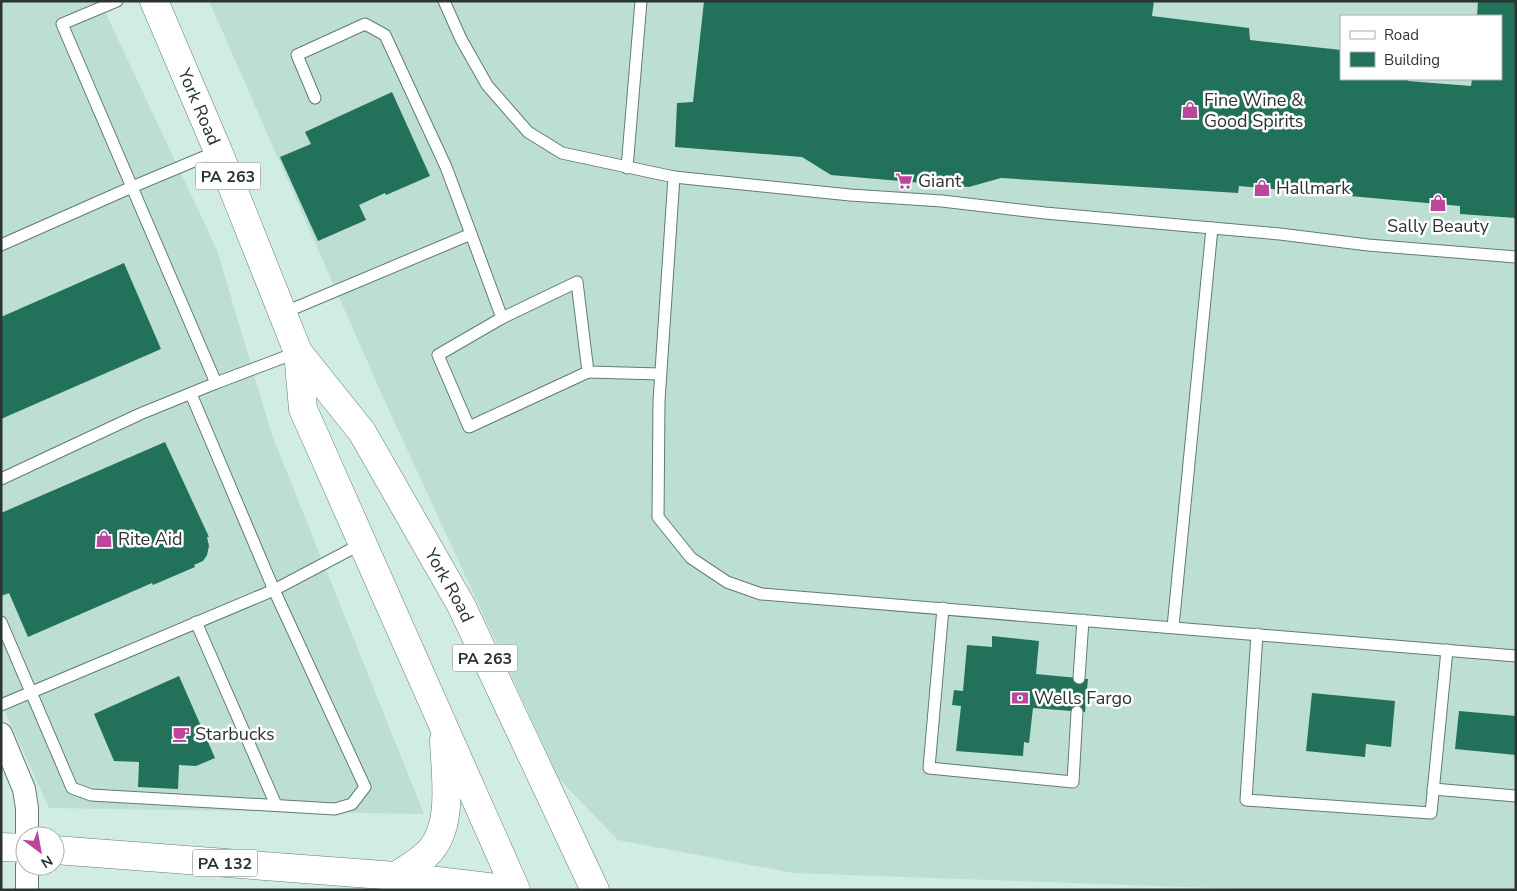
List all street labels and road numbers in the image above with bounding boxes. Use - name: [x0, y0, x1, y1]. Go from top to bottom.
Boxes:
- street label: York Road: [172, 64, 226, 149]
- road number: PA 263: [196, 162, 260, 190]
- street label: York Road: [419, 543, 479, 626]
- road number: PA 263: [452, 644, 518, 671]
- road number: PA 132: [192, 850, 258, 876]

